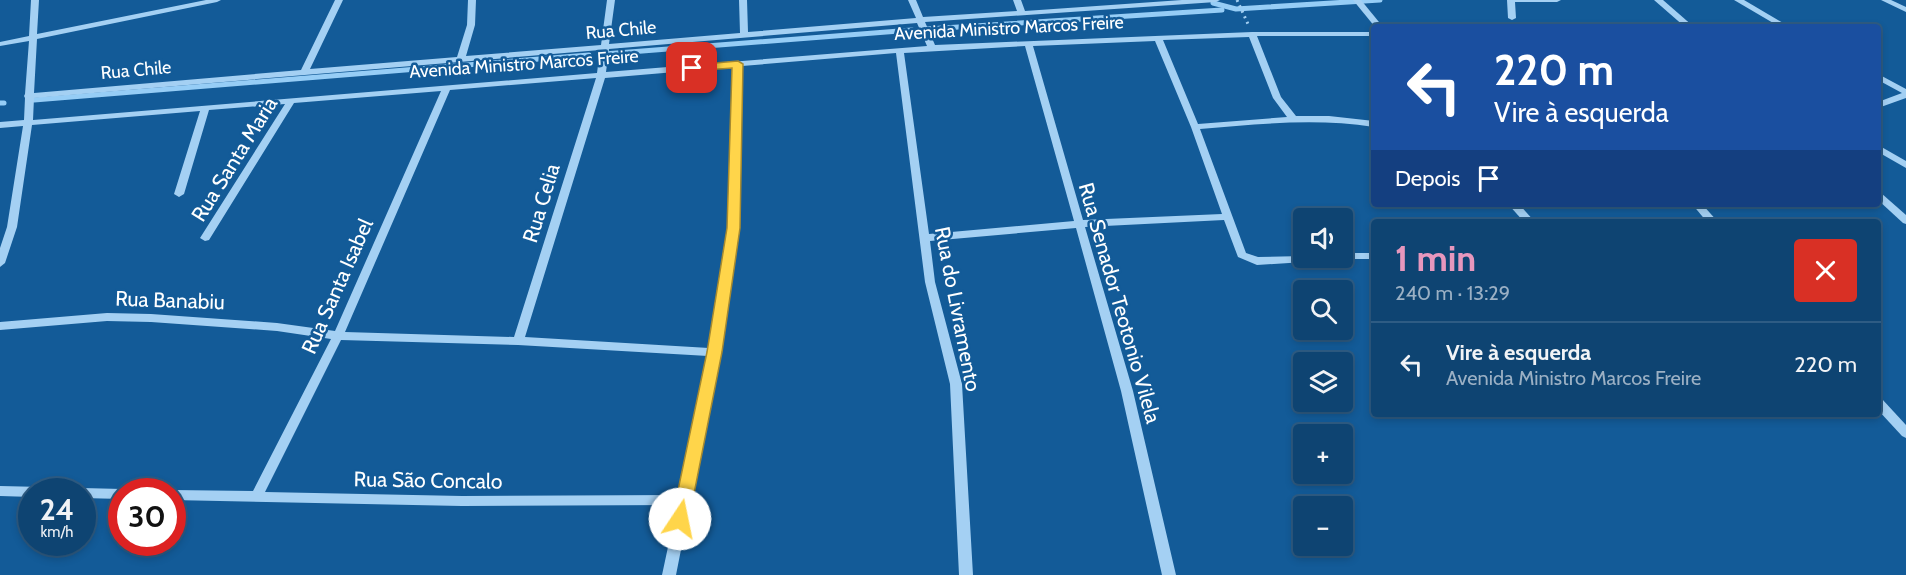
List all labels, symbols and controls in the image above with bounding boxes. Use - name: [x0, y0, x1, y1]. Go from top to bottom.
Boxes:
- street label: Avenida Ministro Marcos Freire: [894, 11, 1124, 45]
- street label: Rua Chile: [585, 16, 657, 44]
- pin: [666, 42, 717, 93]
- text: 220 m: [1494, 44, 1614, 96]
- street label: Avenida Ministro Marcos Freire: [409, 45, 639, 83]
- icon: left: [1395, 48, 1473, 126]
- icon: arrive: [675, 51, 708, 84]
- street label: Rua Chile: [100, 56, 172, 84]
- street label: Rua Santa Maria: [186, 92, 282, 226]
- text: Vire à esquerda: [1494, 96, 1669, 129]
- street label: Rua Celia: [517, 161, 565, 245]
- icon: arrive: [1472, 162, 1505, 195]
- text: Depois: [1395, 165, 1460, 192]
- street label: Rua Senador Teotonio Vilela: [1074, 180, 1166, 426]
- map controls: [1293, 208, 1353, 556]
- button: sound: [1293, 208, 1353, 268]
- street label: Rua Santa Isabel: [296, 215, 378, 357]
- street label: Rua do Livramento: [930, 224, 986, 394]
- text: 1 min: [1395, 236, 1476, 280]
- button: close: [1794, 239, 1857, 302]
- button: search: [1293, 280, 1353, 340]
- text: 240 m · 13:29: [1395, 281, 1510, 305]
- street label: Rua Banabiu: [115, 286, 225, 314]
- text: Vire à esquerda: [1446, 339, 1591, 366]
- icon: left: [1395, 348, 1428, 381]
- text: 220 m: [1794, 351, 1857, 378]
- button: layers: [1293, 352, 1353, 412]
- text: Avenida Ministro Marcos Freire: [1446, 366, 1701, 390]
- button: +: [1293, 424, 1353, 484]
- street label: Rua São Concalo: [353, 466, 503, 494]
- speed limit sign: 30: [108, 478, 186, 556]
- position arrow: [648, 487, 712, 551]
- text: 24: [40, 491, 74, 528]
- button: −: [1293, 496, 1353, 556]
- text: km/h: [41, 523, 73, 541]

